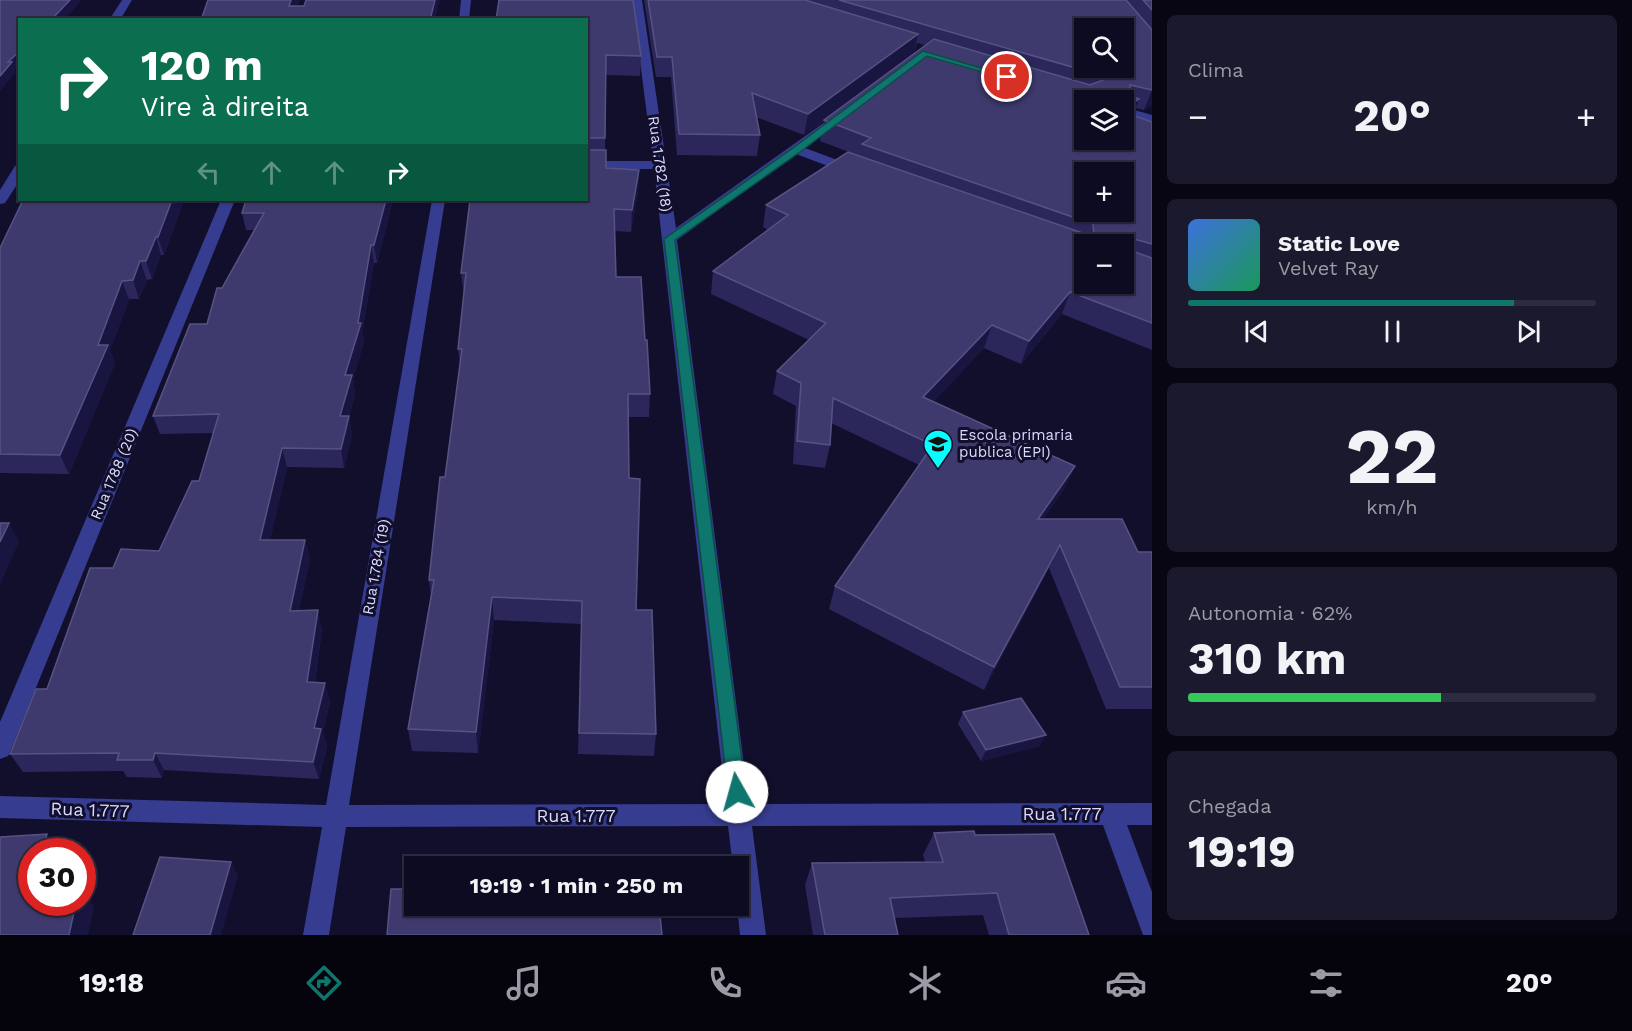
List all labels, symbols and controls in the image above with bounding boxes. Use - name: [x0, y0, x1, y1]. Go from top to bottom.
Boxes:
- map controls: [1074, 18, 1134, 294]
- button: search: [1074, 18, 1134, 78]
- text: 120 m: [141, 41, 263, 90]
- icon: right: [42, 42, 120, 120]
- pin: [981, 51, 1032, 102]
- text: Clima: [1188, 58, 1244, 82]
- icon: arrive: [990, 60, 1023, 93]
- text: 20°: [1353, 89, 1431, 142]
- button: layers: [1074, 90, 1134, 150]
- text: Vire à direita: [141, 91, 309, 123]
- text: −: [1188, 97, 1208, 136]
- text: +: [1576, 97, 1596, 136]
- street label: Rua 1.782 (18): [644, 115, 676, 213]
- icon: left: [192, 156, 225, 189]
- icon: ahead: [255, 156, 288, 189]
- icon: ahead: [318, 156, 351, 189]
- icon: right: [381, 156, 414, 189]
- button: +: [1074, 162, 1134, 222]
- text: Static Love: [1278, 231, 1400, 256]
- button: −: [1074, 234, 1134, 294]
- text: Velvet Ray: [1278, 256, 1379, 280]
- icon: previous: [1240, 315, 1273, 348]
- icon: pause: [1376, 315, 1409, 348]
- icon: next: [1512, 315, 1545, 348]
- text: 22: [1346, 410, 1438, 502]
- street label: Rua 1788 (20): [87, 426, 141, 522]
- place label: Escola primaria publica (EPI): [959, 426, 1073, 461]
- school or university icon: Escola primaria publica (EPI): [922, 428, 954, 470]
- text: km/h: [1366, 495, 1418, 519]
- street label: Rua 1.784 (19): [359, 518, 393, 616]
- text: Autonomia · 62%: [1188, 601, 1352, 625]
- text: 310 km: [1188, 632, 1346, 685]
- position arrow: [705, 760, 769, 824]
- text: Chegada: [1188, 794, 1271, 818]
- street label: Rua 1.777: [50, 798, 130, 821]
- street label: Rua 1.777: [1023, 803, 1101, 824]
- street label: Rua 1.777: [537, 805, 615, 826]
- text: 19:19: [1188, 825, 1296, 878]
- speed limit sign: 30: [18, 838, 96, 916]
- text: 19:19 · 1 min · 250 m: [470, 873, 683, 898]
- icon: directions: [303, 962, 345, 1004]
- icon: music: [503, 962, 545, 1004]
- icon: phone: [704, 962, 746, 1004]
- icon: climate: [904, 962, 946, 1004]
- icon: car: [1105, 962, 1147, 1004]
- icon: filters: [1305, 962, 1347, 1004]
- text: 19:18: [79, 967, 144, 999]
- text: 20°: [1506, 967, 1553, 999]

